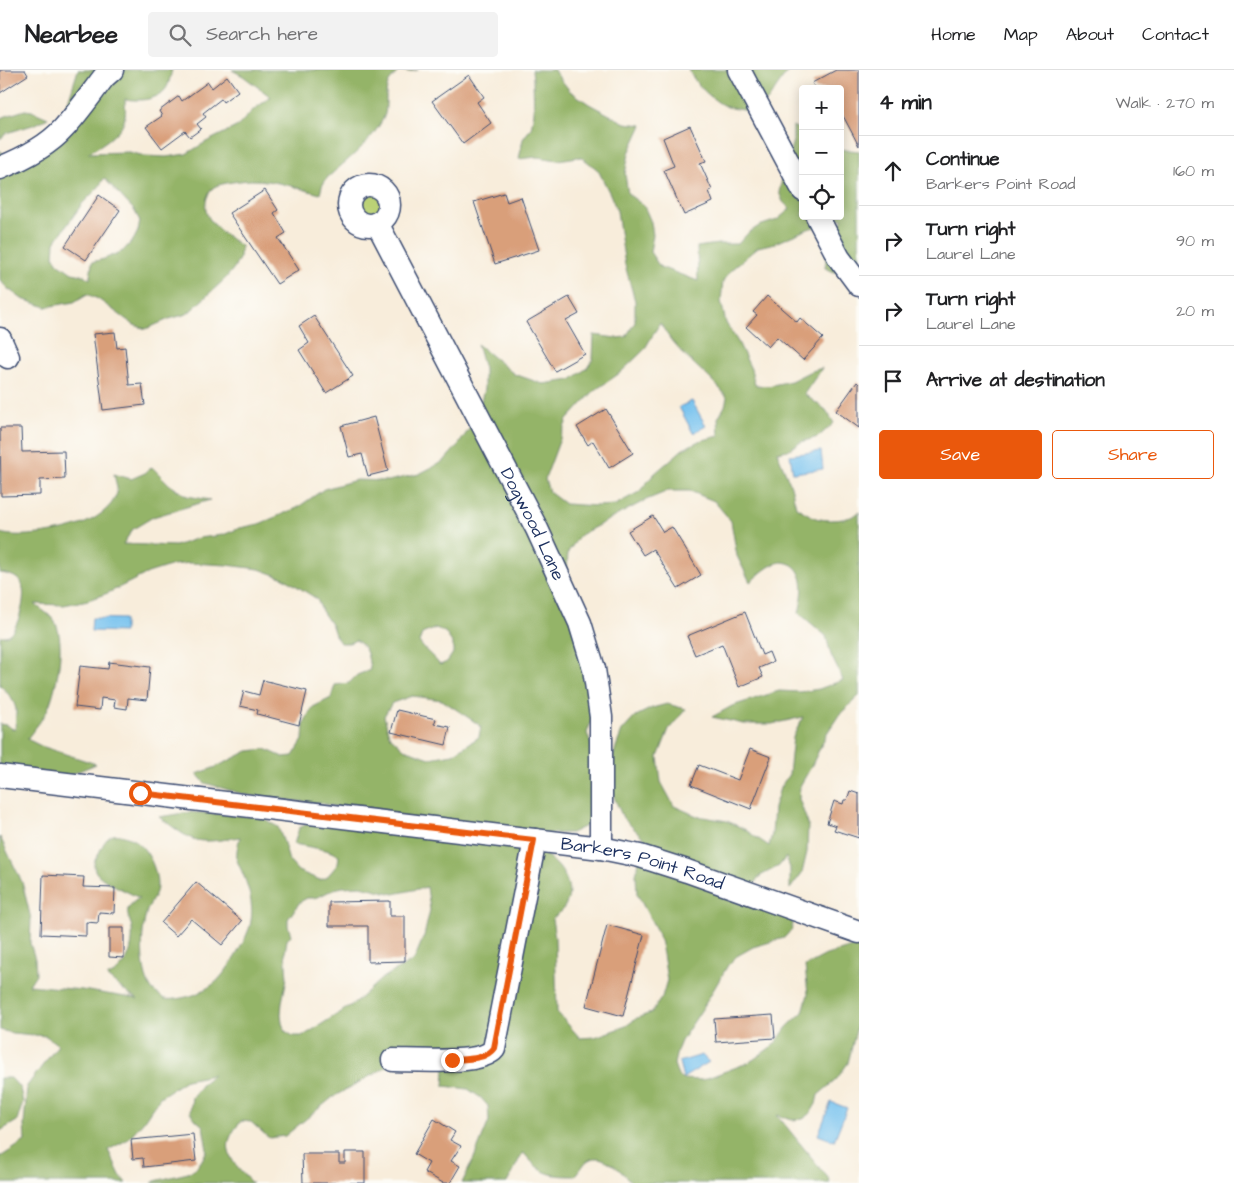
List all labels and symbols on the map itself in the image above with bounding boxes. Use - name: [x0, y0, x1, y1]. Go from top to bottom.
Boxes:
- street label: Dogwood Lane: [495, 463, 571, 584]
- route start: [129, 782, 152, 805]
- street label: Barkers Point Road: [559, 831, 728, 896]
- route end: [441, 1049, 464, 1072]

